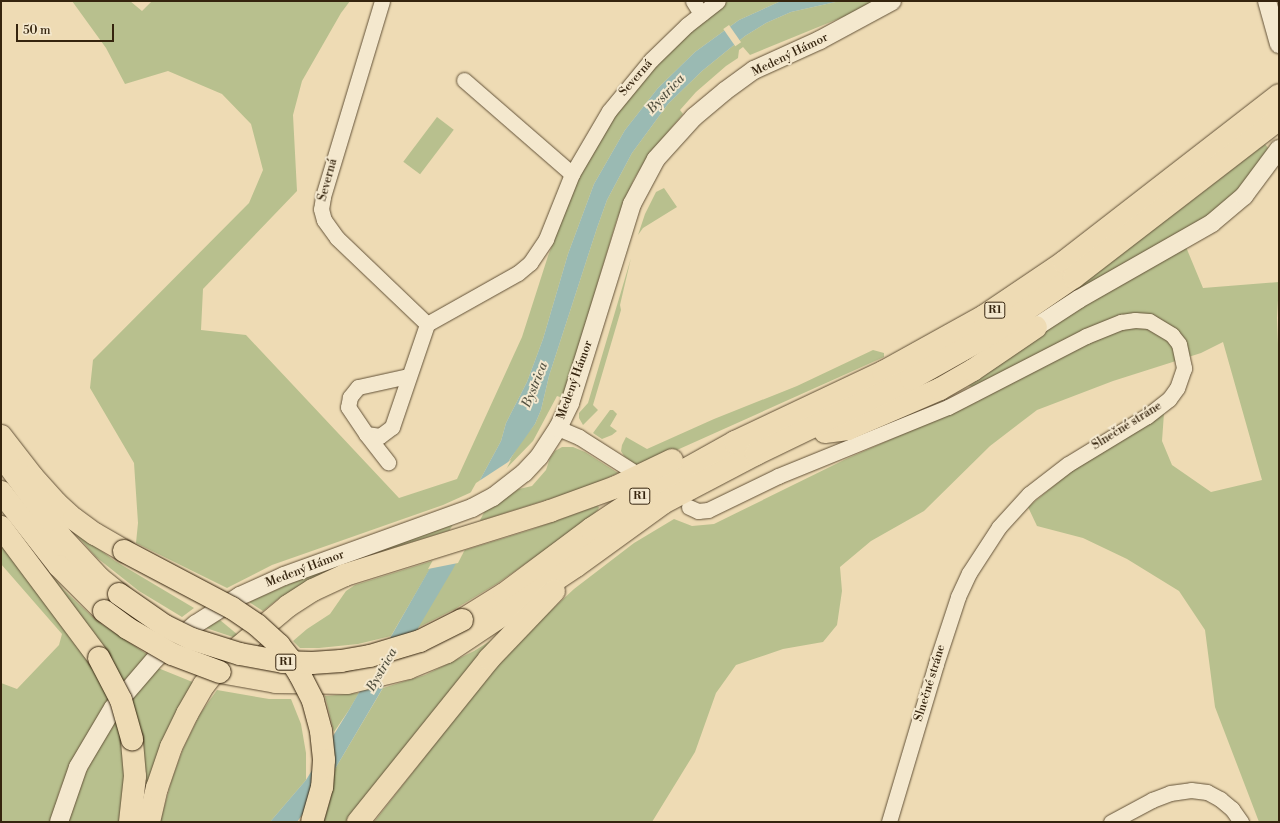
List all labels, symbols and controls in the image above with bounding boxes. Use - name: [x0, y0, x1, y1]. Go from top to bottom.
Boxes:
- scale bar: [18, 16, 116, 42]
- text: 50 m: [23, 23, 51, 38]
- street label: Medený Hámor: [750, 30, 830, 80]
- street label: Severná: [616, 57, 656, 99]
- water label: Bystrica: [644, 71, 688, 117]
- street label: Severná: [315, 157, 341, 203]
- road number: R1: [984, 301, 1006, 319]
- street label: Medený Hámor: [554, 339, 596, 421]
- water label: Bystrica: [519, 360, 551, 410]
- street label: Slnečné stráne: [1090, 399, 1164, 453]
- road number: R1: [629, 487, 651, 505]
- street label: Medený Hámor: [264, 547, 346, 591]
- street label: Slnečné stráne: [912, 643, 948, 723]
- water label: Bystrica: [363, 646, 401, 694]
- road number: R1: [275, 653, 297, 671]

